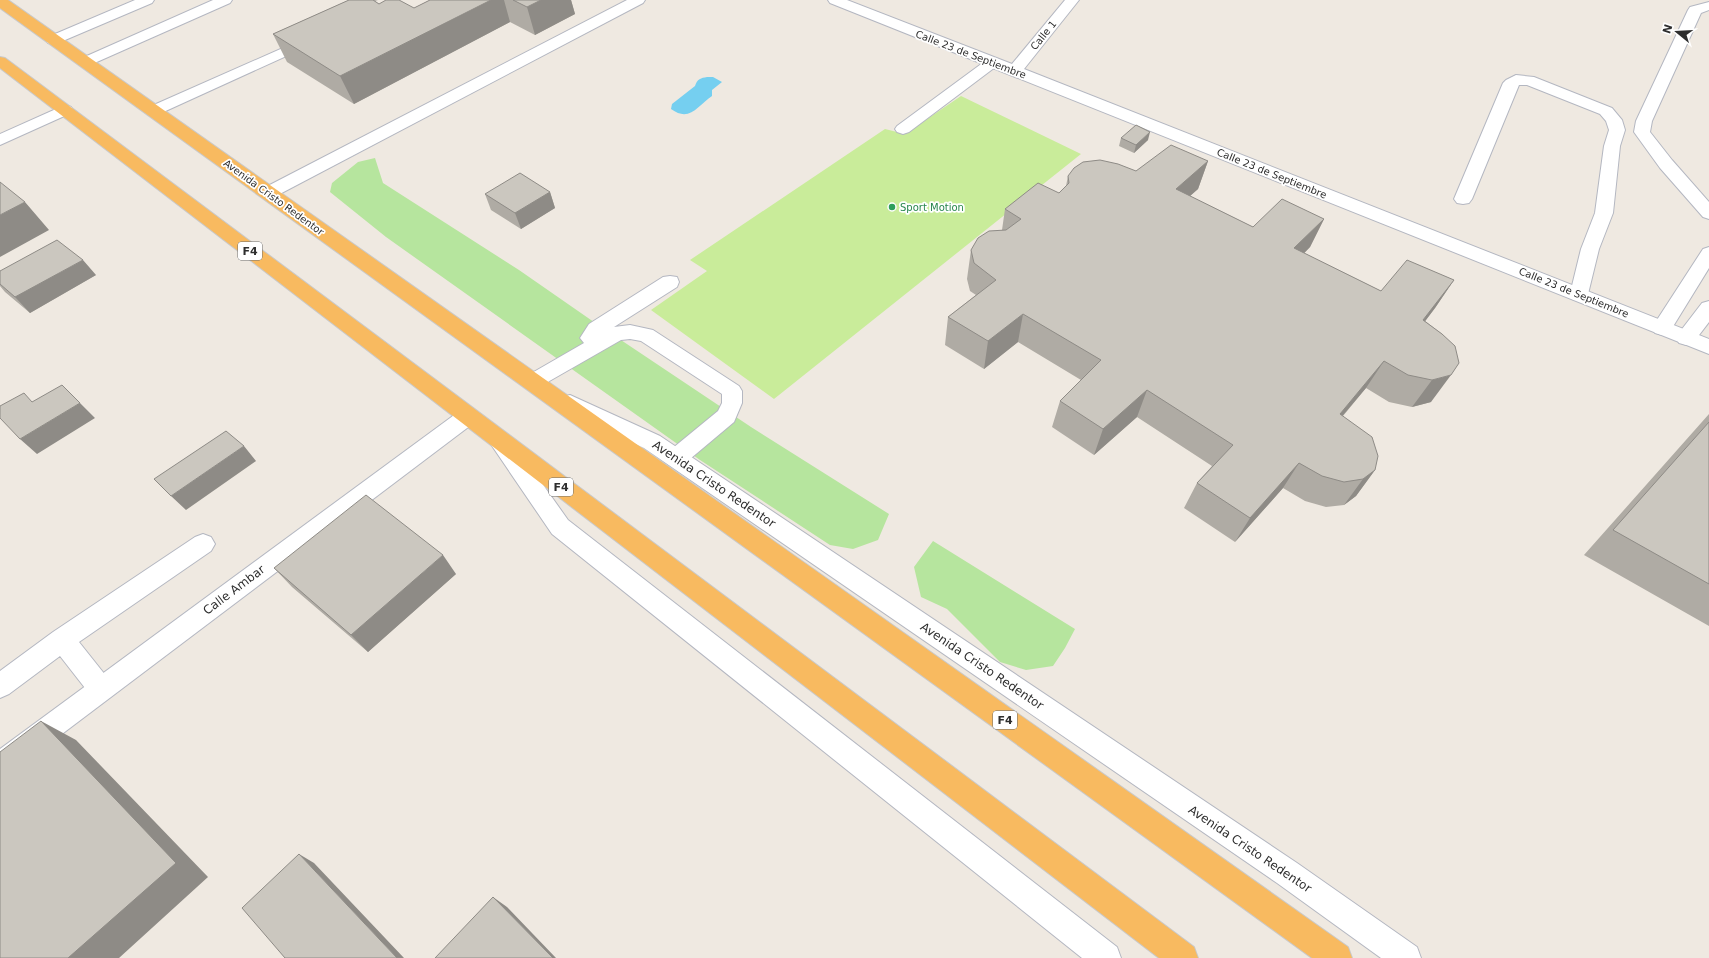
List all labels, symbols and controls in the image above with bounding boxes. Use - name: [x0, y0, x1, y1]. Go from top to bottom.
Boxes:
- north arrow: [1657, 12, 1697, 52]
- street label: Calle 1: [1028, 18, 1058, 52]
- text: N: [1660, 23, 1676, 35]
- street label: Calle 23 de Septiembre: [914, 28, 1028, 81]
- street label: Calle 23 de Septiembre: [1215, 146, 1328, 201]
- street label: Avenida Cristo Redentor: [222, 157, 327, 238]
- marker: Sport Motion: [887, 202, 897, 212]
- place label: Sport Motion: [900, 202, 964, 213]
- road number: F4: [238, 242, 262, 260]
- street label: Calle 23 de Septiembre: [1517, 265, 1630, 320]
- street label: Avenida Cristo Redentor: [650, 438, 778, 530]
- road number: F4: [549, 478, 573, 496]
- street label: Calle Ambar: [200, 562, 268, 618]
- street label: Avenida Cristo Redentor: [918, 620, 1046, 712]
- road number: F4: [993, 711, 1017, 729]
- street label: Avenida Cristo Redentor: [1186, 803, 1314, 895]

